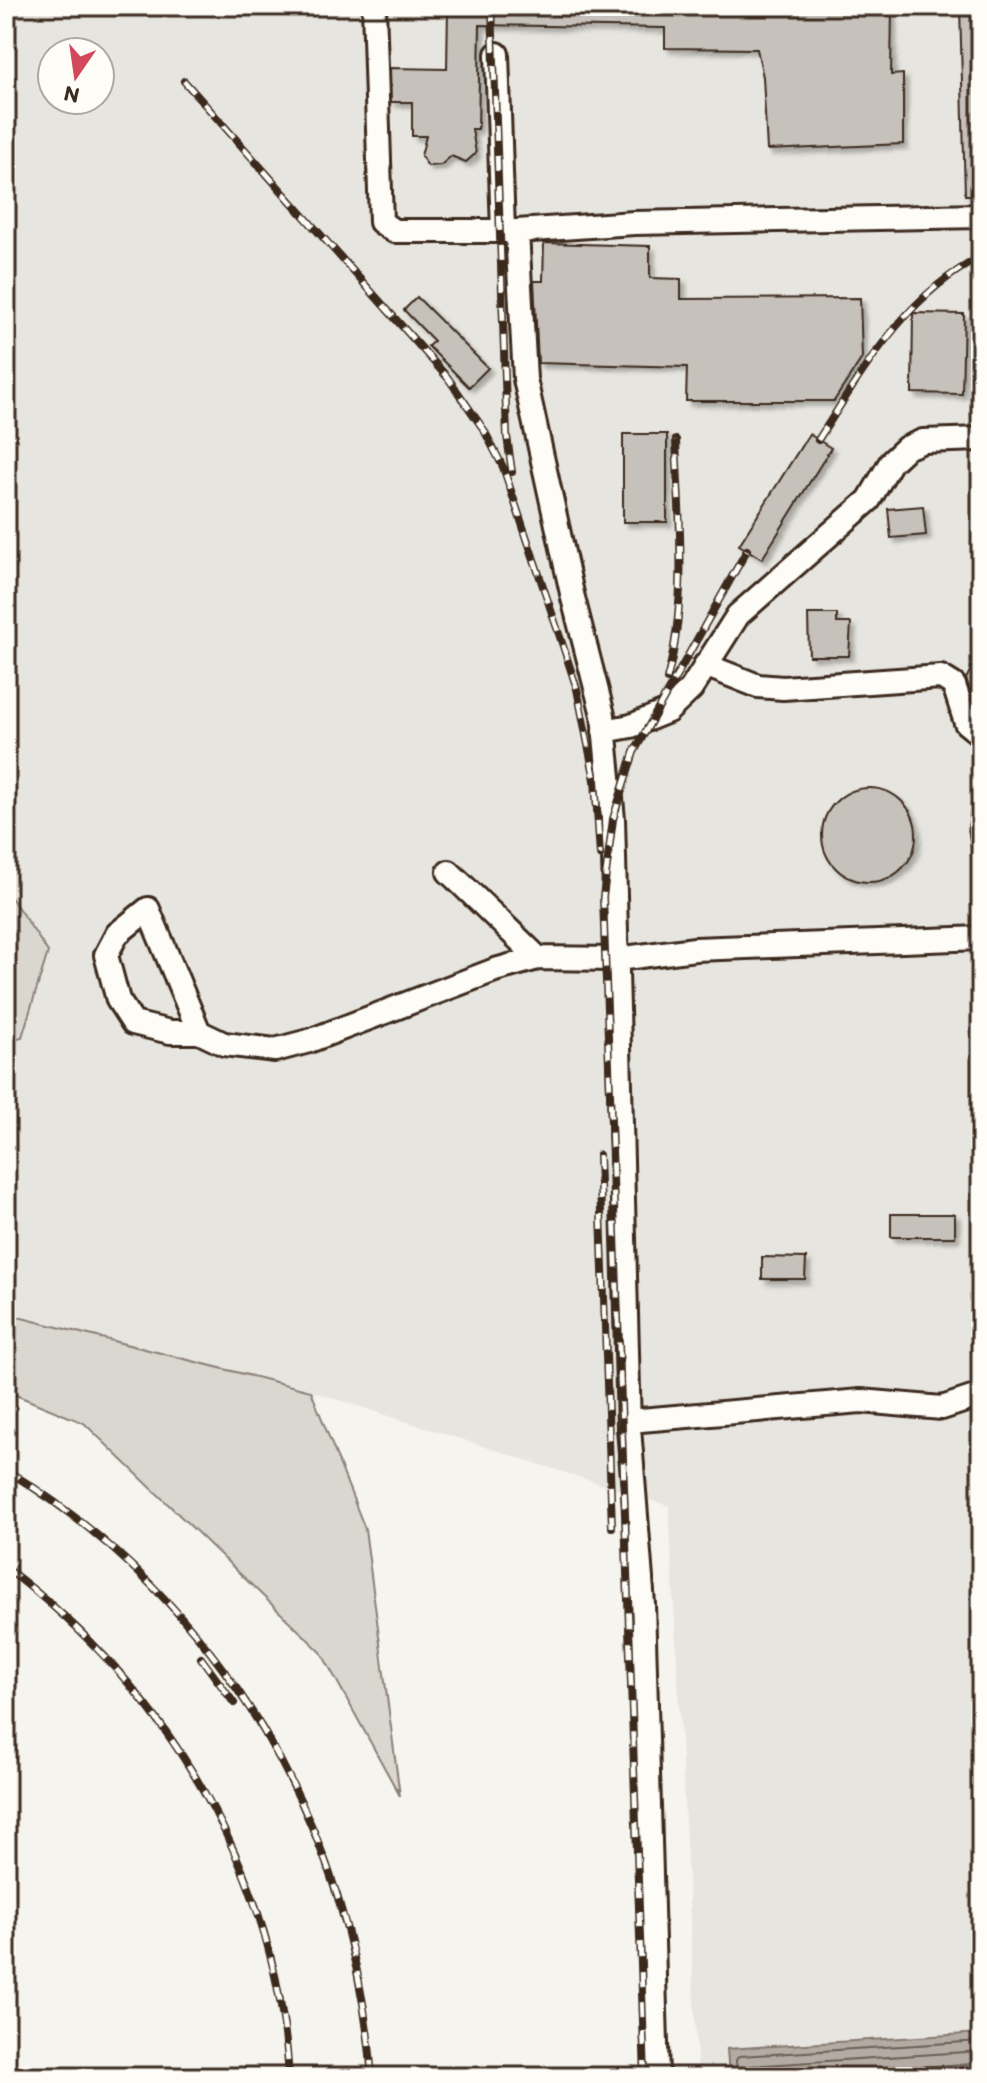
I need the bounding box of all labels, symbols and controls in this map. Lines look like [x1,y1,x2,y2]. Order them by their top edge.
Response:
north arrow [36,36,116,116]
text: N [61,80,82,110]

